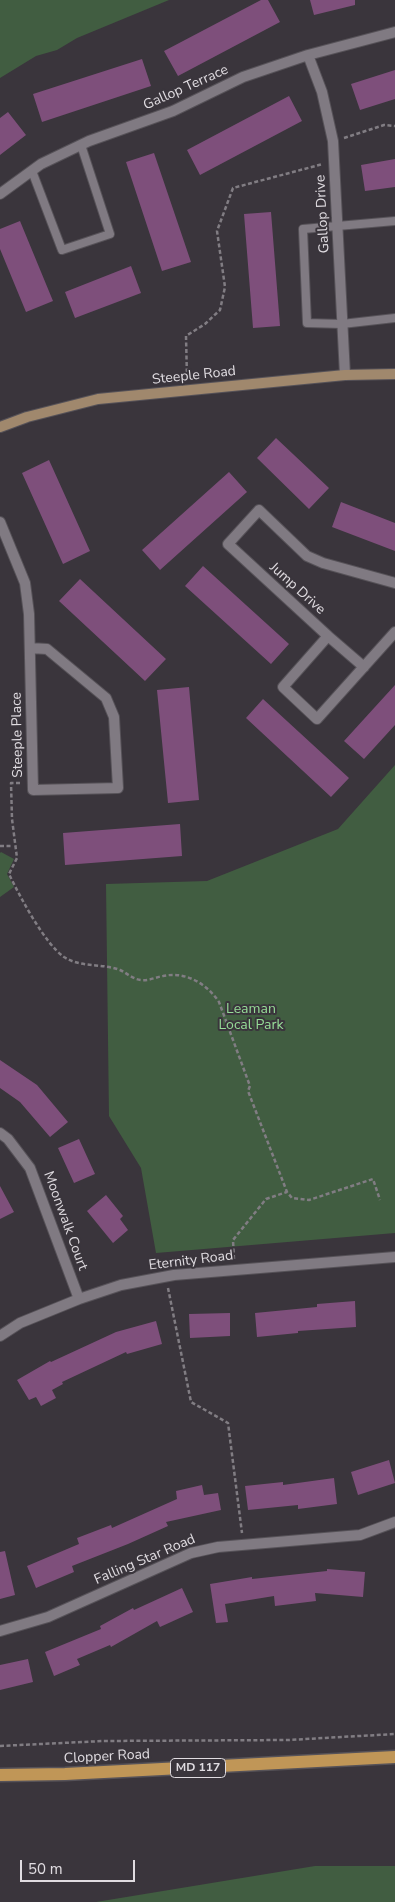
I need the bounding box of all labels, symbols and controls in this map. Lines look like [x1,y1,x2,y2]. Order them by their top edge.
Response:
street label: Gallop Terrace [141,62,231,114]
street label: Gallop Drive [313,174,333,254]
street label: Steeple Road [151,363,237,389]
street label: Jump Drive [266,560,328,618]
street label: Steeple Place [9,692,27,778]
park label: Leaman Local Park [219,1002,283,1034]
street label: Moonwalk Court [39,1169,91,1273]
street label: Eternity Road [148,1247,234,1275]
street label: Falling Star Road [92,1531,198,1589]
street label: Clopper Road [64,1746,150,1768]
road number: MD 117 [170,1759,226,1778]
scale bar [22,1850,138,1882]
text: 50 m [28,1859,63,1879]

